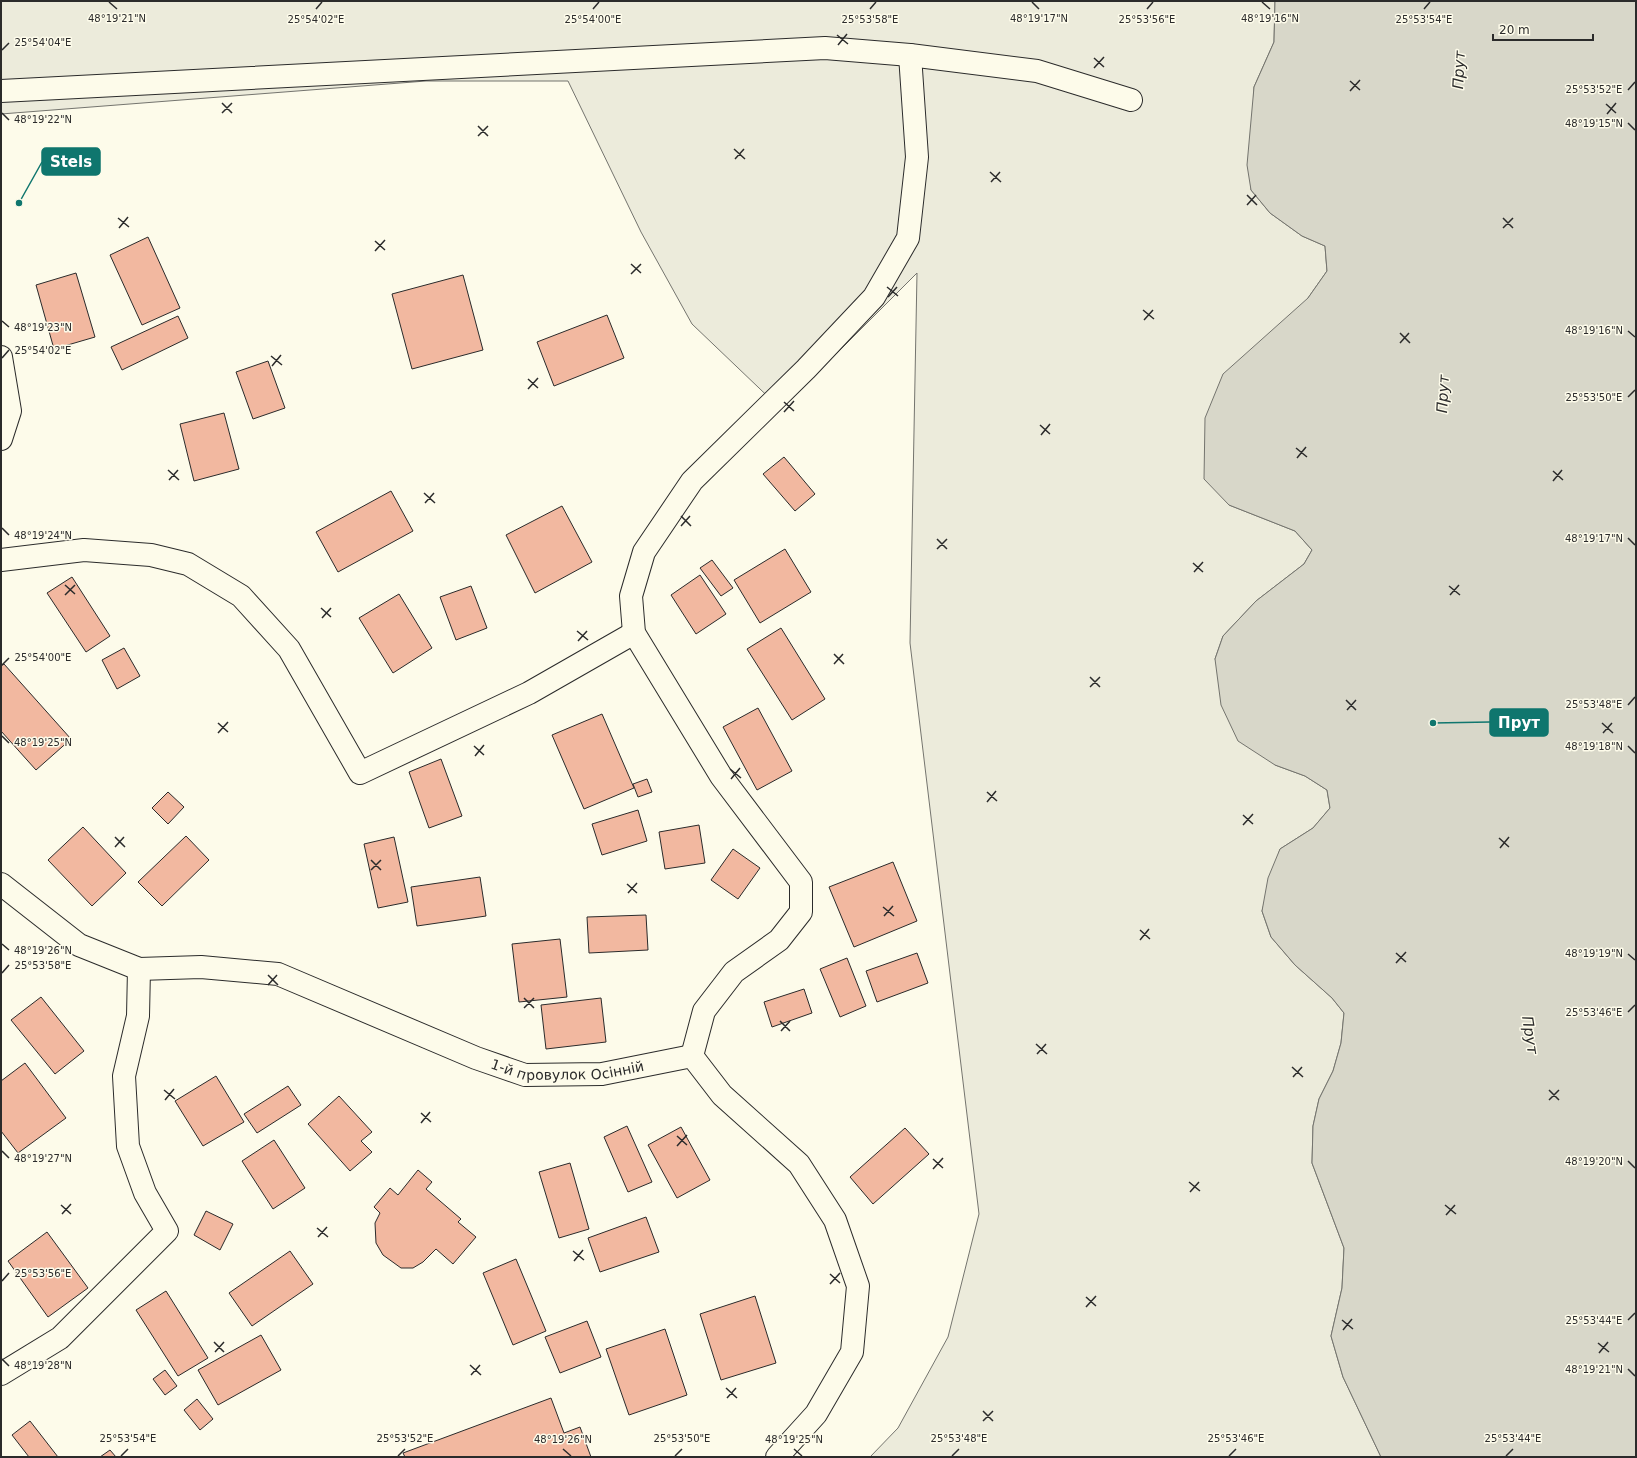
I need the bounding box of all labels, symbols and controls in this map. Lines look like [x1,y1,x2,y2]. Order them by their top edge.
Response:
text: 48°19'21"N [88,13,146,24]
text: 48°19'17"N [1010,13,1068,24]
text: 48°19'16"N [1241,13,1299,24]
text: 25°54'02"E [288,14,344,25]
text: 25°54'00"E [565,14,621,25]
text: 25°53'58"E [842,14,898,25]
text: 25°53'56"E [1119,14,1175,25]
text: 25°53'54"E [1396,14,1452,25]
scale bar [1493,16,1593,42]
text: 20 m [1499,23,1530,37]
text: 25°54'04"E [15,37,71,48]
water label: Прут [1449,49,1469,90]
text: 25°53'52"E [1566,84,1622,95]
text: 48°19'22"N [14,114,72,125]
text: 48°19'15"N [1565,118,1623,129]
callout: Stels [42,148,100,175]
text: Stels [50,153,92,171]
text: 48°19'23"N [14,322,72,333]
text: 48°19'16"N [1565,325,1623,336]
text: 25°54'02"E [15,345,71,356]
water label: Прут [1433,373,1453,414]
text: 25°53'50"E [1566,392,1622,403]
text: 48°19'24"N [14,530,72,541]
text: 48°19'17"N [1565,533,1623,544]
text: 25°54'00"E [15,652,71,663]
text: 25°53'48"E [1566,699,1622,710]
callout: Прут [1490,709,1548,736]
text: Прут [1498,714,1540,732]
text: 48°19'25"N [14,737,72,748]
text: 48°19'18"N [1565,741,1623,752]
text: 48°19'26"N [14,945,72,956]
text: 48°19'19"N [1565,948,1623,959]
text: 25°53'58"E [15,960,71,971]
text: 25°53'46"E [1566,1007,1622,1018]
water label: Прут [1518,1015,1542,1057]
street label: 1-й провулок Осінній [489,1056,645,1083]
text: 48°19'27"N [14,1153,72,1164]
text: 48°19'20"N [1565,1156,1623,1167]
text: 25°53'56"E [15,1268,71,1279]
text: 25°53'44"E [1566,1315,1622,1326]
text: 48°19'28"N [14,1360,72,1371]
text: 48°19'21"N [1565,1364,1623,1375]
text: 25°53'54"E [100,1433,156,1444]
text: 25°53'52"E [377,1433,433,1444]
text: 25°53'50"E [654,1433,710,1444]
text: 25°53'48"E [931,1433,987,1444]
text: 25°53'46"E [1208,1433,1264,1444]
text: 25°53'44"E [1485,1433,1541,1444]
text: 48°19'26"N [534,1434,592,1445]
text: 48°19'25"N [765,1434,823,1445]

